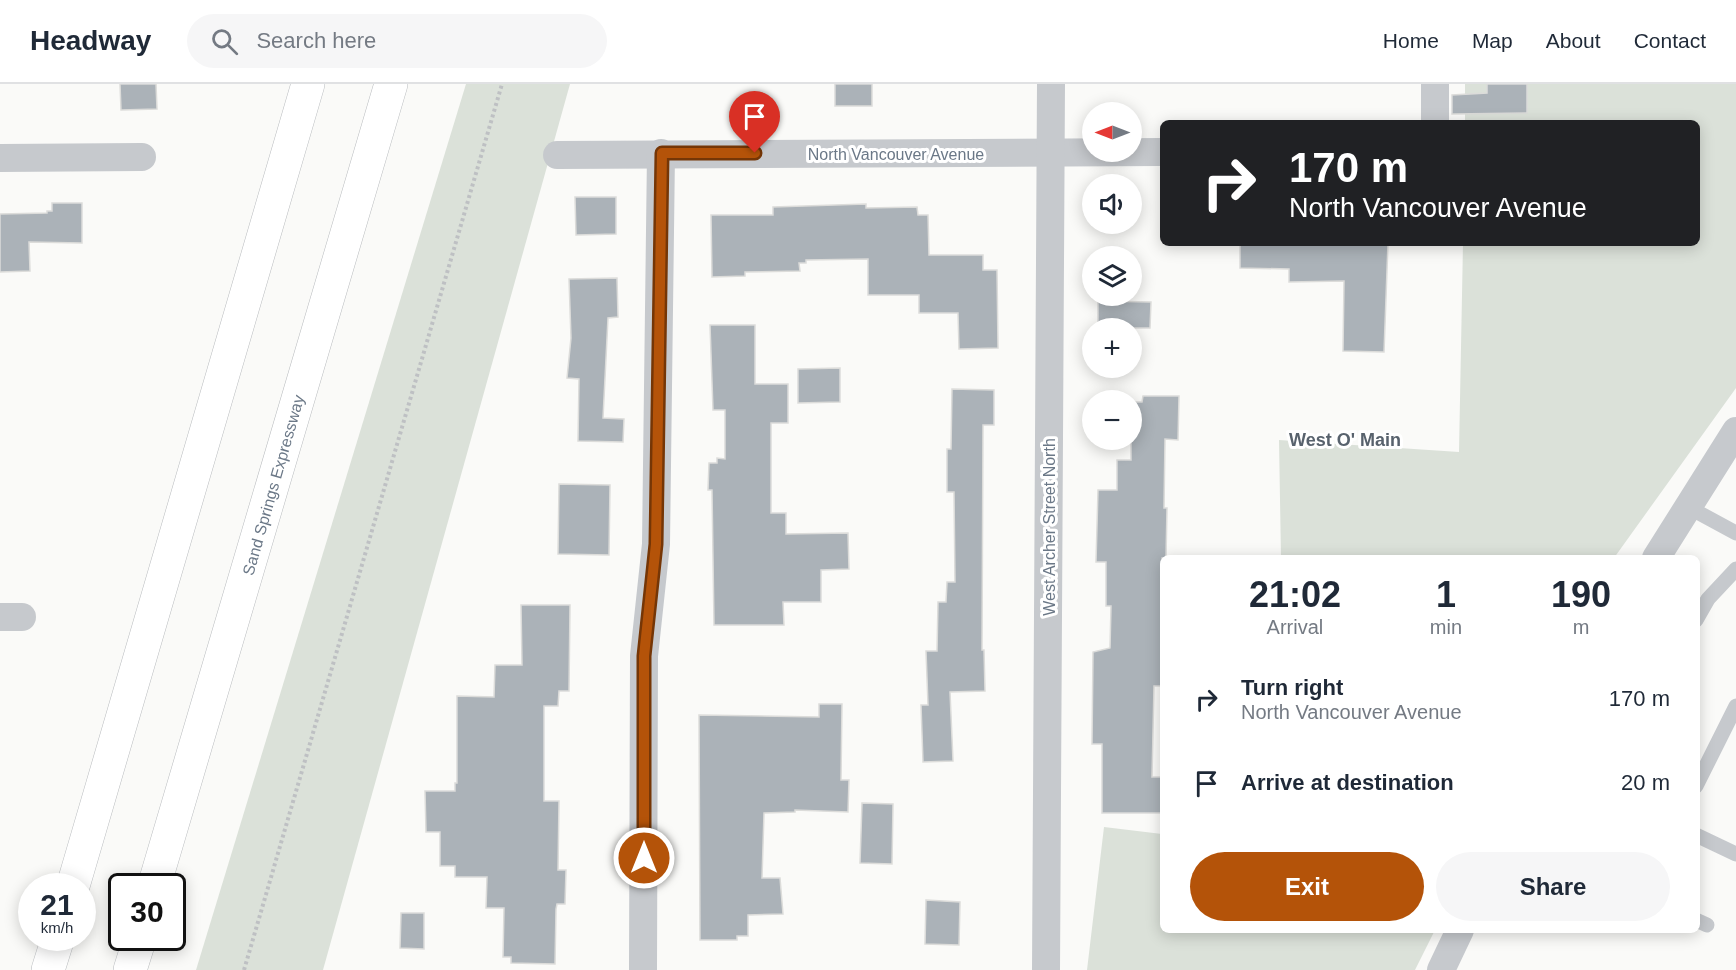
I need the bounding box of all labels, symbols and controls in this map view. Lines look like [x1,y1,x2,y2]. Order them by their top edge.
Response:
search box [187,14,607,68]
text: Headway [30,25,151,56]
icon: search [208,25,241,58]
text: Search here [256,28,376,53]
text: Home [1383,29,1439,52]
text: Map [1472,29,1513,52]
text: About [1546,29,1601,52]
text: Contact [1634,29,1706,52]
pin [729,91,780,153]
icon: arrive [738,100,771,133]
north arrow [1082,102,1142,162]
map controls [1082,102,1142,450]
icon: right [1190,144,1268,222]
text: 170 m [1289,144,1408,191]
street label: North Vancouver Avenue [808,146,984,163]
button: sound [1082,174,1142,234]
text: North Vancouver Avenue [1289,193,1587,223]
button: layers [1082,246,1142,306]
button: + [1082,318,1142,378]
button: − [1082,390,1142,450]
street label: Sand Springs Expressway [240,393,307,577]
district label: West O' Main [1289,430,1401,450]
street label: West Archer Street North [1041,438,1058,616]
text: 21:02 [1249,574,1341,615]
text: 1 [1436,574,1456,615]
text: 190 [1551,574,1611,615]
text: Arrival [1267,616,1323,638]
text: min [1430,616,1462,638]
text: m [1573,616,1589,638]
text: Turn right [1241,675,1343,700]
icon: right [1190,683,1223,716]
text: 170 m [1609,686,1670,711]
text: North Vancouver Avenue [1241,701,1462,723]
icon: arrive [1190,767,1223,800]
text: Arrive at destination [1241,770,1454,795]
text: 20 m [1621,770,1670,795]
position arrow [612,826,676,890]
button: Exit [1190,852,1424,921]
button: Share [1436,852,1670,921]
speed limit sign: 30 [108,873,186,951]
text: 21 [40,888,74,921]
text: km/h [41,919,73,936]

